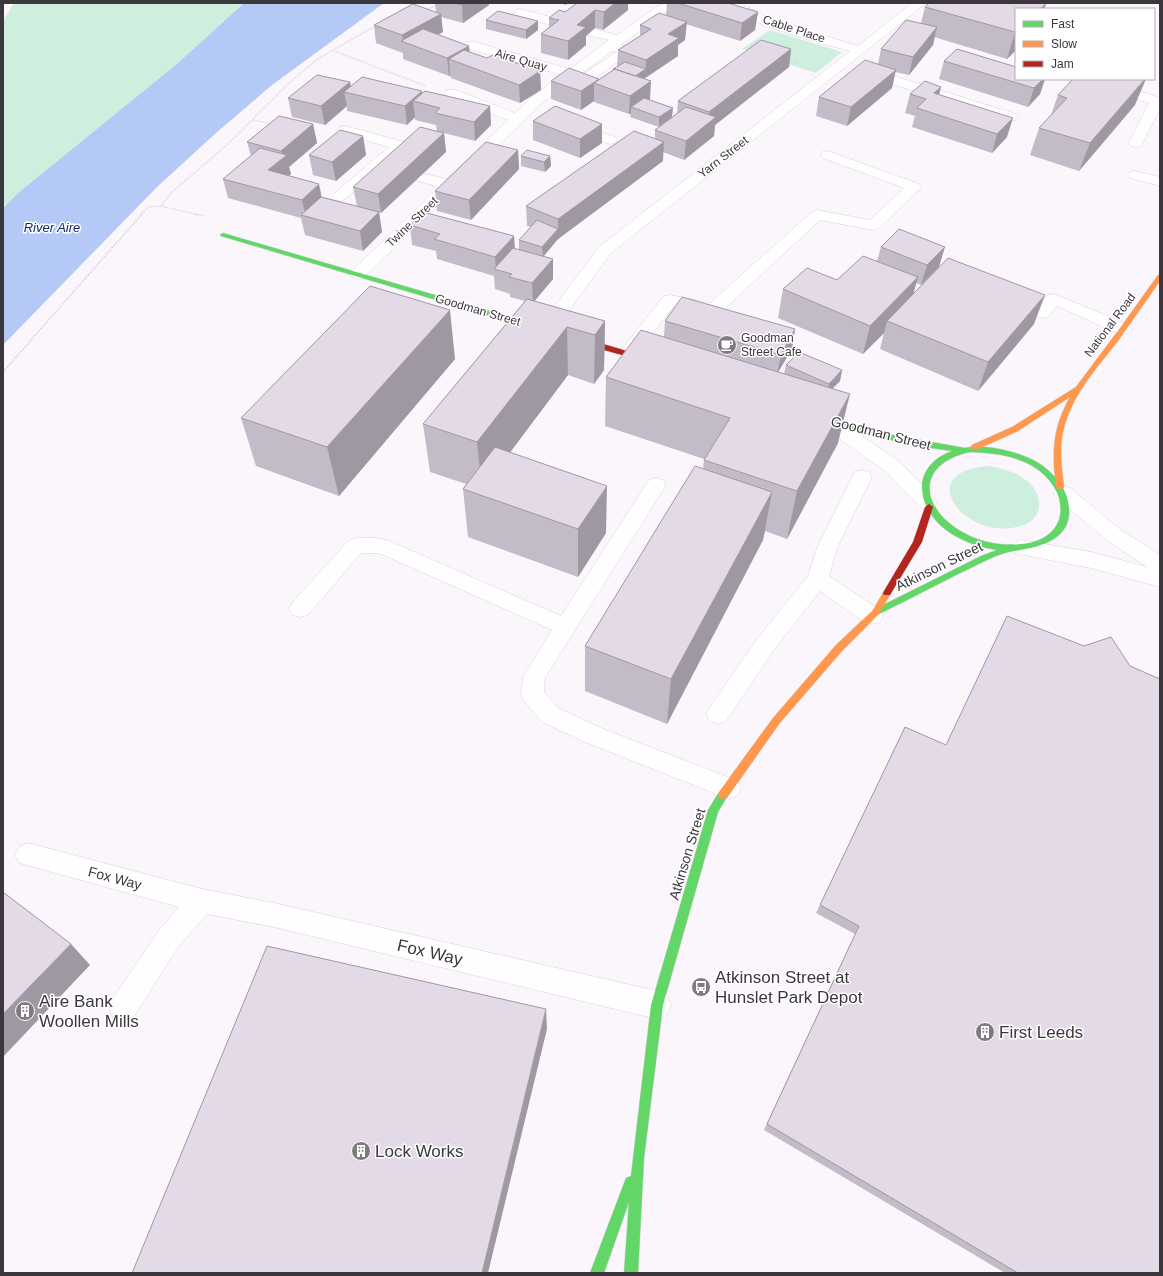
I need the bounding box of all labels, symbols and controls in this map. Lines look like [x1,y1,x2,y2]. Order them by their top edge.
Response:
legend [1015,8,1155,80]
street label: Cable Place [761,12,827,46]
text: Fast [1051,17,1075,31]
text: Slow [1051,37,1077,51]
street label: Aire Quay [493,46,549,74]
text: Jam [1051,57,1074,71]
street label: Yarn Street [695,133,751,181]
street label: Twine Street [383,193,441,250]
water label: River Aire [24,220,80,235]
street label: National Road [1082,290,1138,360]
street label: Goodman Street [434,291,523,329]
place label: Goodman Street Cafe [741,331,802,359]
cafe icon: Goodman Street Cafe [716,334,738,356]
street label: Goodman Street [829,413,933,453]
street label: Atkinson Street [893,538,985,594]
street label: Atkinson Street [665,806,709,902]
street label: Fox Way [87,863,143,893]
street label: Fox Way [395,936,465,969]
place label: Atkinson Street at Hunslet Park Depot [715,968,863,1007]
bus stop icon: Atkinson Street at Hunslet Park Depot [690,976,712,998]
place label: Aire Bank Woollen Mills [39,992,139,1031]
building icon: Aire Bank Woollen Mills [14,1000,36,1022]
building icon: First Leeds [974,1021,996,1043]
place label: First Leeds [999,1023,1083,1042]
building icon: Lock Works [350,1140,372,1162]
place label: Lock Works [375,1142,464,1161]

